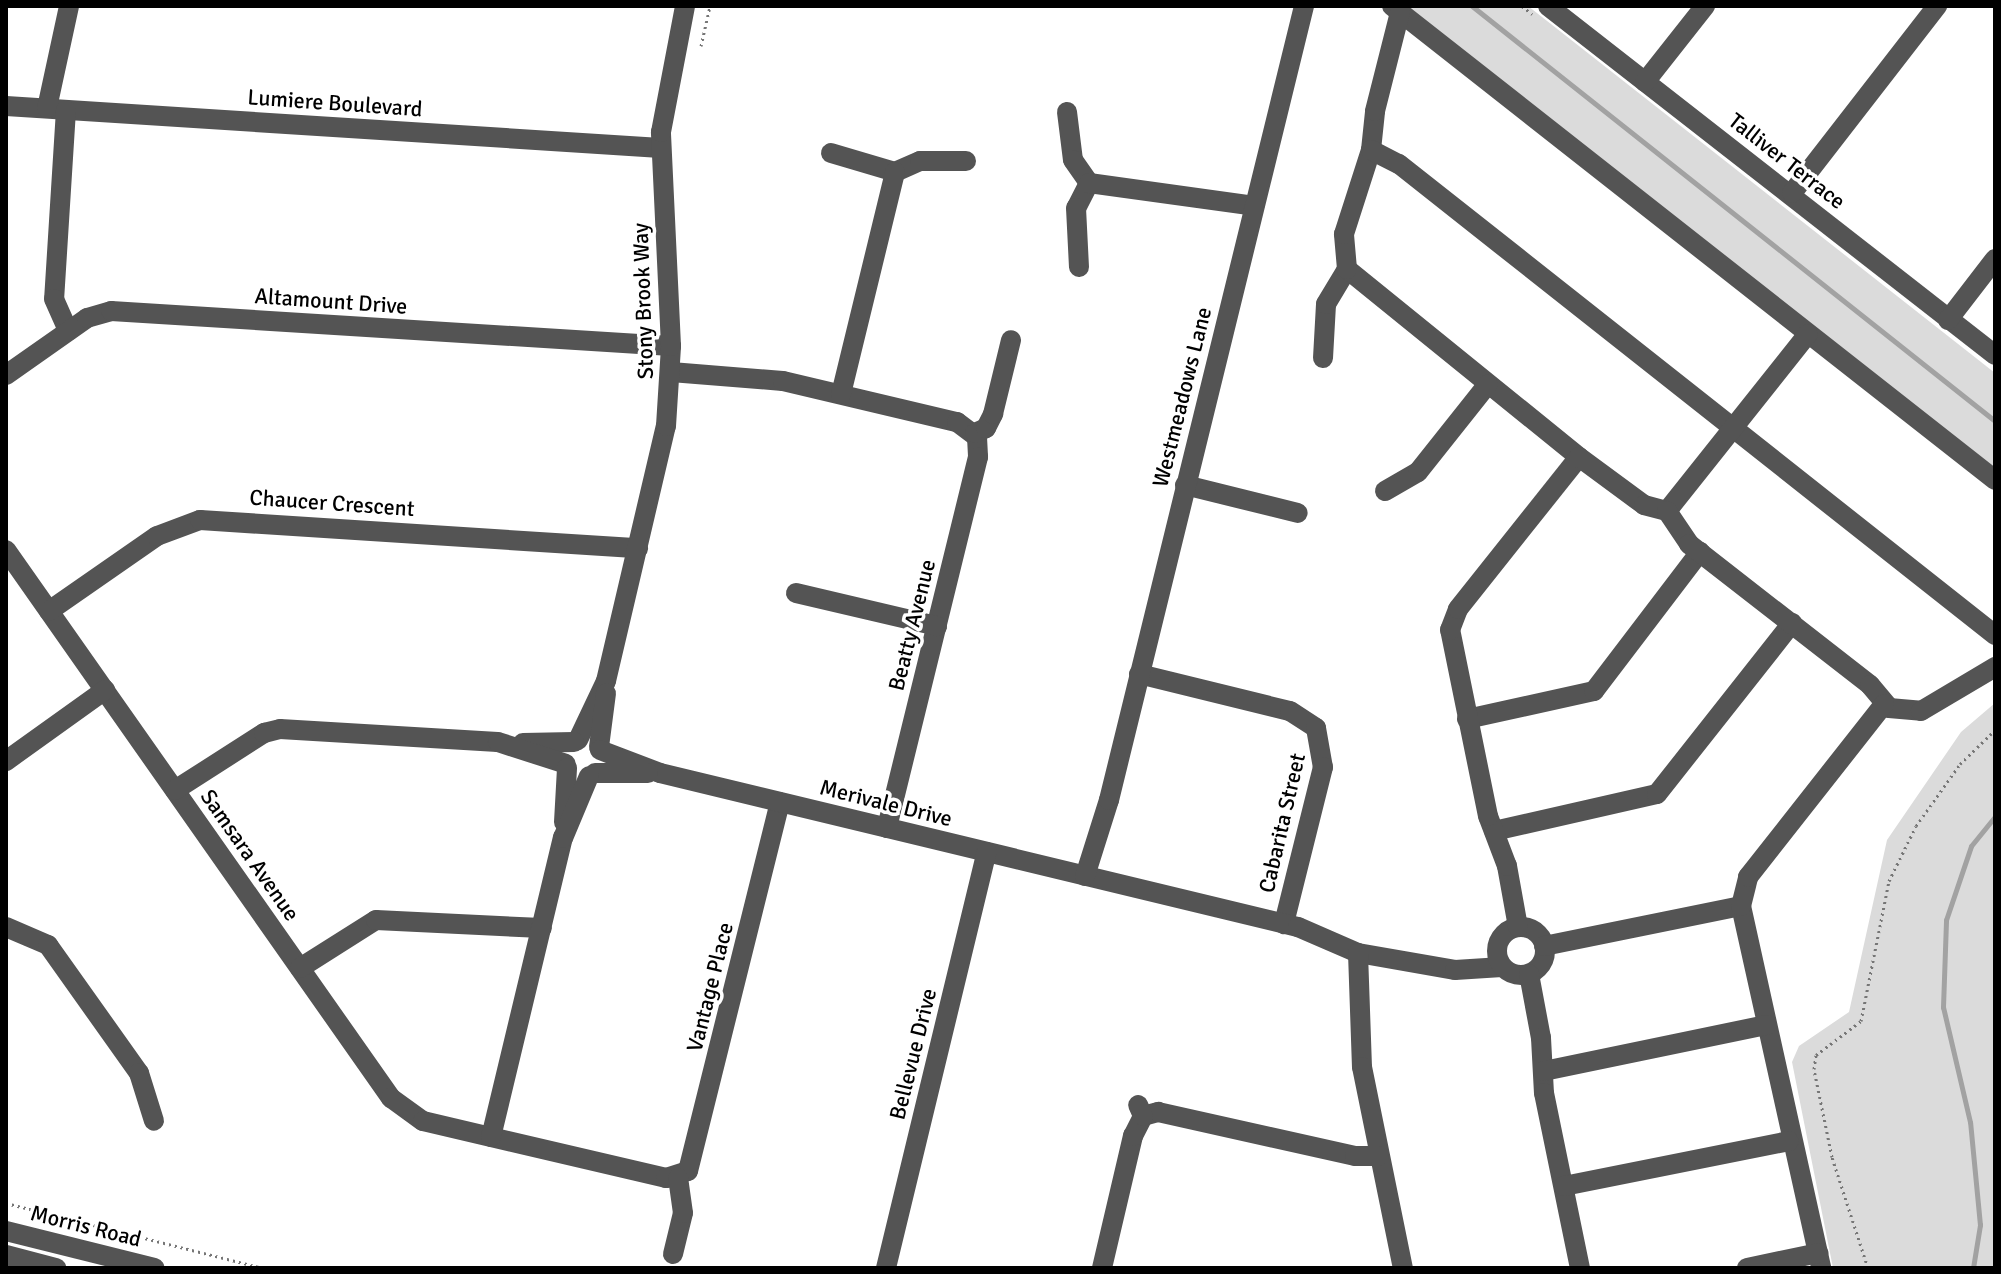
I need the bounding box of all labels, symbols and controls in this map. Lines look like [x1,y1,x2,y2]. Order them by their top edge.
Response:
street label: Lumiere Boulevard [247,84,423,122]
street label: Talliver Terrace [1723,107,1851,215]
street label: Stony Brook Way [627,222,659,380]
street label: Altamount Drive [254,282,408,320]
street label: Westmeadows Lane [1147,304,1217,490]
street label: Chaucer Crescent [249,484,415,522]
street label: Beatty Avenue [883,556,941,694]
street label: Cabarita Street [1253,751,1311,895]
street label: Merivale Drive [817,774,955,832]
street label: Samsara Avenue [195,784,305,926]
street label: Vantage Place [681,920,739,1054]
street label: Bellevue Drive [884,986,942,1122]
street label: Morris Road [28,1199,144,1253]

